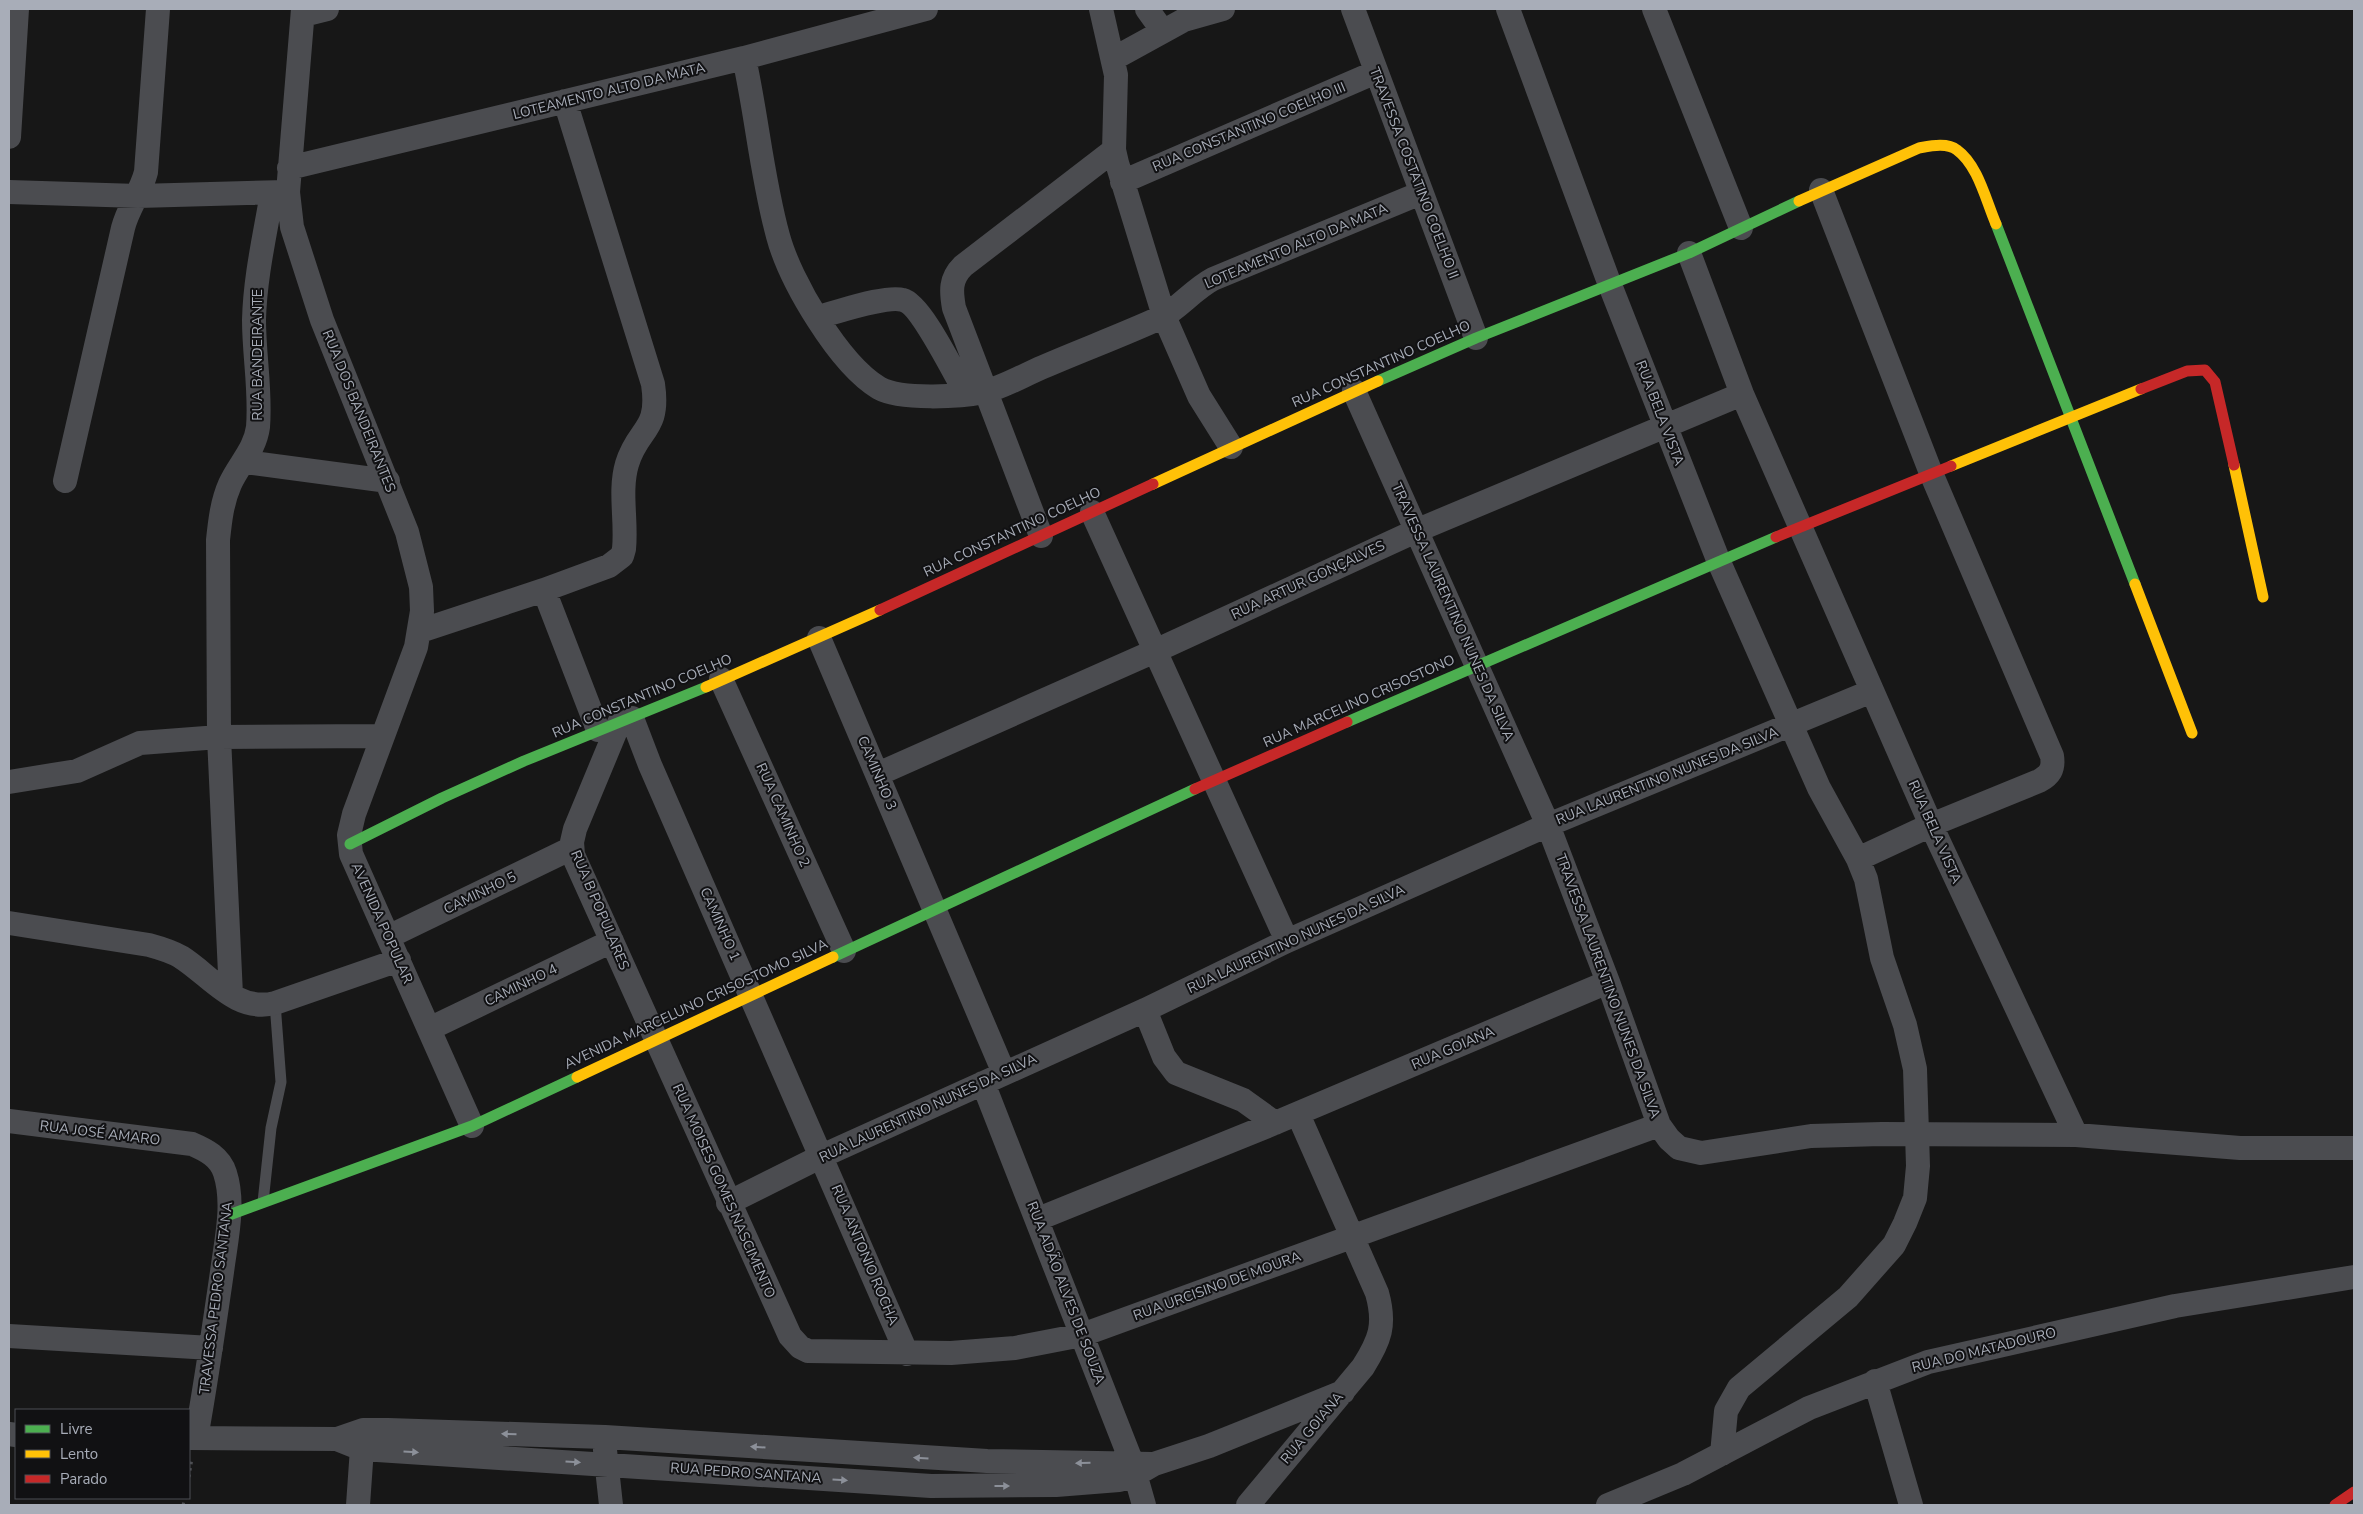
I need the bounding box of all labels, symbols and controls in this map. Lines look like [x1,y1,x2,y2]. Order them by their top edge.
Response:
street label: LOTEAMENTO ALTO DA MATA [511,58,707,124]
street label: TRAVESSA COSTATINO COELHO II [1365,65,1463,281]
street label: RUA CONSTANTINO COELHO III [1150,78,1348,176]
street label: LOTEAMENTO ALTO DA MATA [1201,199,1391,293]
street label: RUA BANDEIRANTE [248,289,267,421]
street label: RUA CONSTANTINO COELHO [1289,316,1473,412]
street label: RUA DOS BANDEIRANTES [318,327,400,495]
street label: RUA BELA VISTA [1631,358,1689,468]
street label: TRAVESSA LAURENTINO NUNES DA SILVA [1387,480,1519,744]
street label: RUA CONSTANTINO COELHO [920,482,1104,582]
street label: RUA ARTUR GONÇALVES [1228,536,1388,624]
street label: RUA CONSTANTINO COELHO [549,649,735,743]
street label: RUA MARCELINO CRISOSTONO [1260,650,1458,752]
street label: RUA LAURENTINO NUNES DA SILVA [1553,723,1781,829]
street label: CAMINHO 3 [853,733,901,813]
street label: RUA CAMINHO 2 [752,760,814,870]
street label: RUA BELA VISTA [1904,777,1966,887]
street label: RUA B POPULARES [566,847,634,973]
street label: TRAVESSA LAURENTINO NUNES DA SILVA [1551,851,1665,1121]
street label: AVENIDA POPULAR [347,859,417,987]
street label: CAMINHO 5 [440,867,520,919]
street label: RUA LAURENTINO NUNES DA SILVA [1184,880,1408,998]
street label: CAMINHO 1 [695,884,745,964]
street label: AVENIDA MARCELUNO CRISOSTOMO SILVA [561,934,831,1074]
street label: CAMINHO 4 [481,959,561,1011]
street label: RUA GOIANA [1409,1022,1497,1074]
street label: RUA LAURENTINO NUNES DA SILVA [816,1049,1040,1167]
street label: RUA MOISES GOMES NASCIMENTO [668,1081,780,1301]
street label: RUA JOSÉ AMARO [39,1116,161,1150]
street label: RUA ANTONIO ROCHA [827,1182,903,1328]
street label: RUA ADÃO ALVES DE SOUZA [1022,1199,1110,1387]
street label: TRAVESSA PEDRO SANTANA [195,1201,237,1395]
street label: RUA URCISINO DE MOURA [1131,1247,1303,1325]
street label: RUA DO MATADOURO [1910,1323,2058,1377]
street label: RUA GOIANA [1276,1388,1348,1468]
legend [15,1409,190,1499]
text: Livre [60,1419,93,1439]
one-way arrow [501,1430,517,1438]
one-way arrow [750,1443,766,1451]
text: Lento [60,1444,98,1464]
one-way arrow [403,1449,419,1457]
one-way arrow [912,1454,928,1462]
street label: RUA PEDRO SANTANA [670,1458,822,1488]
one-way arrow [565,1459,581,1467]
one-way arrow [1075,1459,1091,1467]
text: Parado [60,1469,107,1489]
one-way arrow [832,1476,848,1484]
one-way arrow [994,1482,1010,1490]

